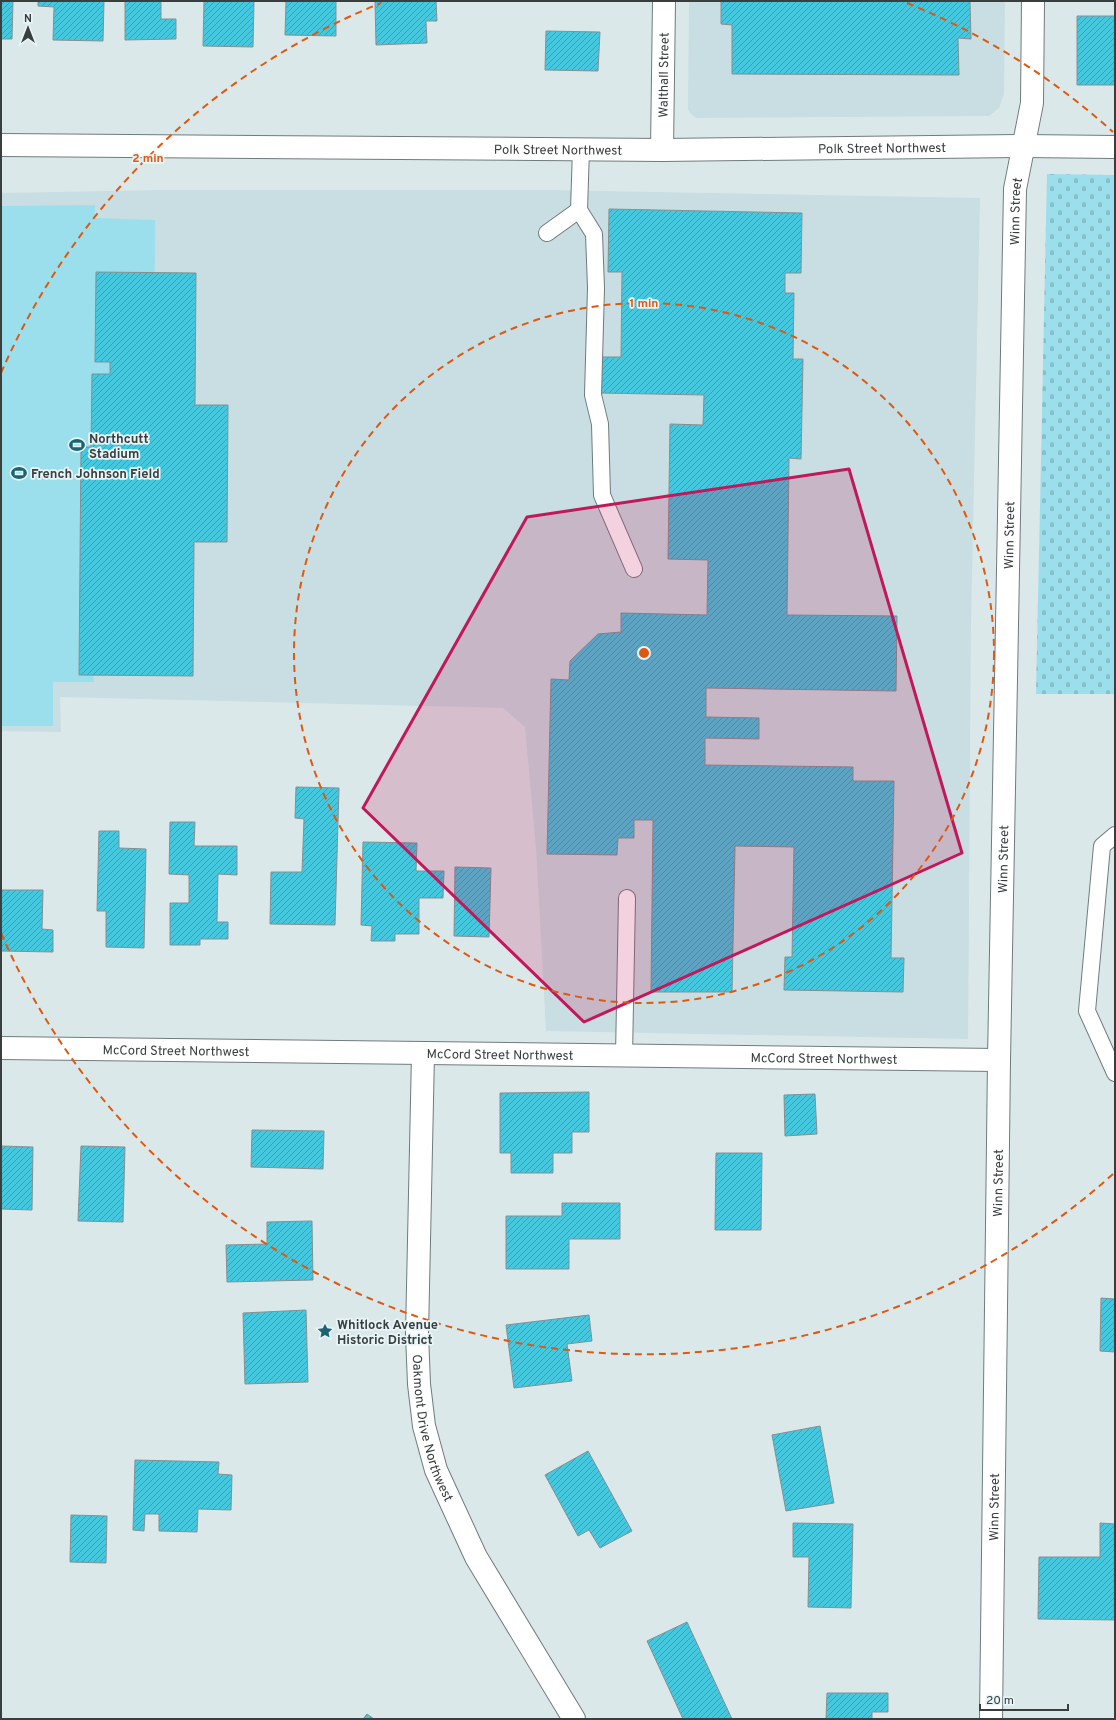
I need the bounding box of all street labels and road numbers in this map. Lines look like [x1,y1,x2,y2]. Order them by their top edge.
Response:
street label: Walthall Street [656,32,674,118]
street label: Polk Street Northwest [818,141,946,158]
street label: Polk Street Northwest [494,143,622,160]
street label: Winn Street [1008,176,1027,245]
street label: Winn Street [1002,501,1019,569]
street label: Winn Street [996,825,1013,893]
street label: McCord Street Northwest [102,1043,250,1061]
street label: McCord Street Northwest [426,1047,574,1065]
street label: McCord Street Northwest [750,1051,898,1069]
street label: Winn Street [991,1149,1008,1217]
street label: Oakmont Drive Northwest [408,1354,455,1505]
street label: Winn Street [987,1473,1004,1541]

